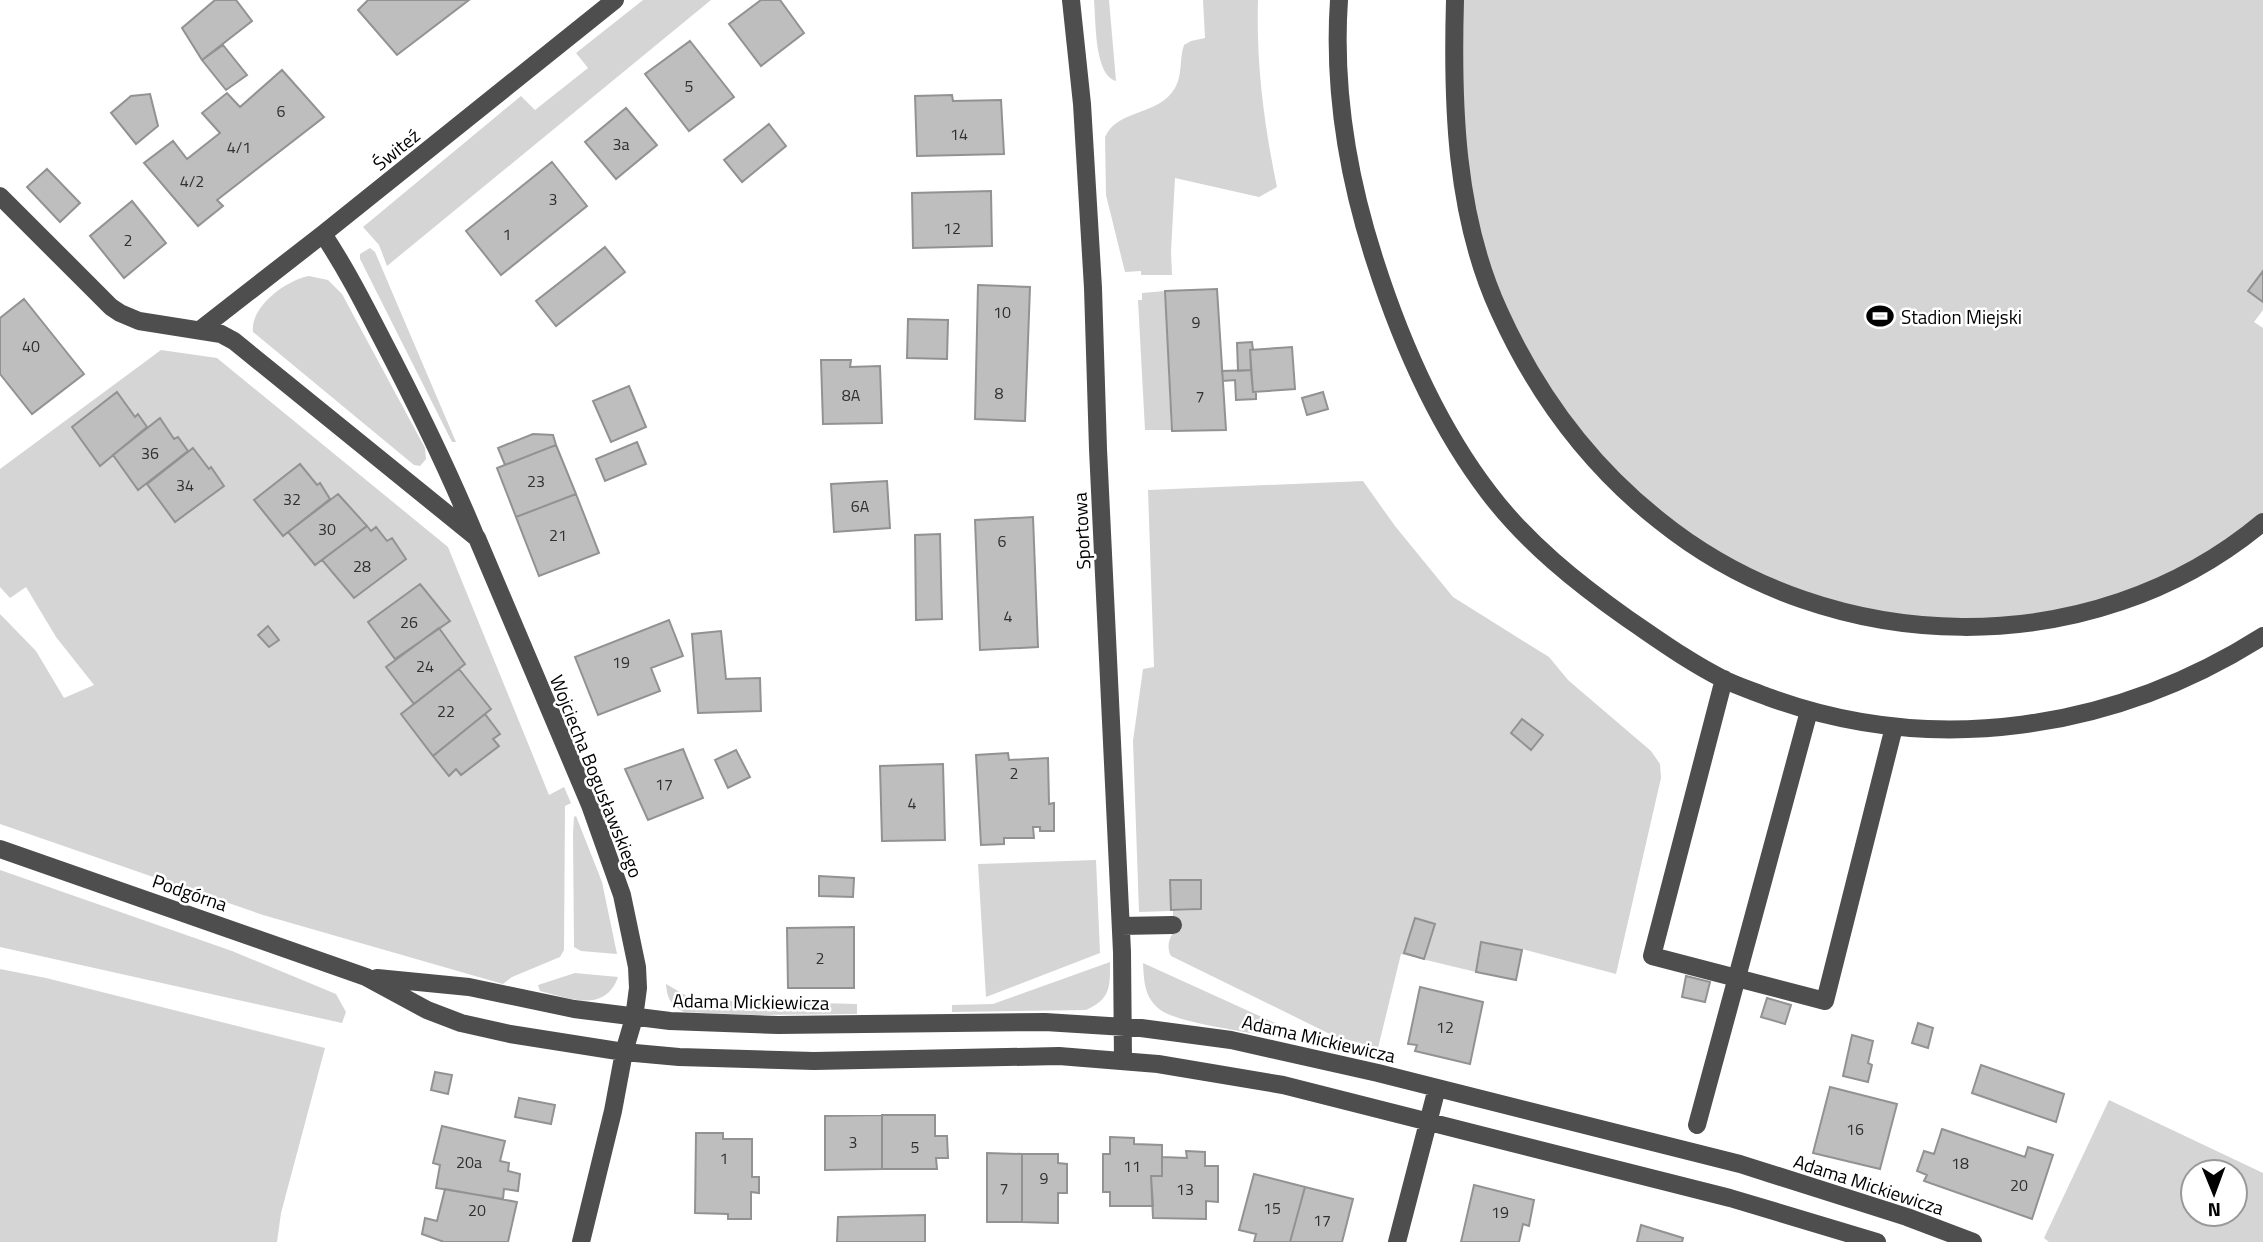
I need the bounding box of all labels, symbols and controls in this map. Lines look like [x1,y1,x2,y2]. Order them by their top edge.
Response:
house number: 5 [685,74,694,98]
house number: 6 [277,99,286,123]
street label: Świteź [366,121,426,177]
house number: 14 [950,122,968,146]
house number: 3a [613,132,629,156]
house number: 4/1 [227,135,251,159]
house number: 4/2 [180,169,204,193]
house number: 3 [549,187,557,211]
house number: 12 [943,216,961,240]
house number: 1 [503,222,511,246]
house number: 2 [124,228,132,252]
house number: 10 [993,300,1011,324]
sports icon: Stadion Miejski [1865,301,1895,331]
place label: Stadion Miejski [1901,302,2022,331]
house number: 9 [1192,310,1201,334]
house number: 40 [22,334,40,358]
house number: 8 [995,381,1004,405]
house number: 8A [842,383,861,407]
house number: 7 [1196,384,1204,408]
house number: 36 [141,441,159,465]
house number: 23 [527,469,545,493]
house number: 34 [176,473,194,497]
house number: 32 [283,487,301,511]
street label: Sportowa [1064,491,1098,570]
house number: 6A [851,494,870,518]
house number: 30 [318,517,336,541]
house number: 21 [549,523,567,547]
house number: 6 [998,529,1007,553]
house number: 28 [353,554,371,578]
house number: 4 [1004,604,1013,628]
house number: 26 [400,610,418,634]
house number: 19 [612,650,630,674]
house number: 24 [416,654,434,678]
street label: Wojciecha Bogusławskiego [543,670,651,882]
house number: 22 [437,699,455,723]
house number: 2 [1010,761,1018,785]
house number: 17 [655,772,673,796]
house number: 4 [908,791,917,815]
street label: Podgórna [149,866,232,918]
house number: 2 [816,946,824,970]
street label: Adama Mickiewicza [672,985,830,1017]
street label: Adama Mickiewicza [1239,1006,1399,1070]
house number: 12 [1436,1015,1454,1039]
house number: 16 [1846,1117,1864,1141]
house number: 3 [849,1130,857,1154]
house number: 5 [911,1135,920,1159]
house number: 1 [720,1146,728,1170]
street label: Adama Mickiewicza [1790,1146,1948,1222]
house number: 20a [456,1150,482,1174]
house number: 18 [1951,1151,1969,1175]
house number: 11 [1123,1154,1141,1178]
north arrow [2179,1158,2249,1228]
house number: 9 [1040,1166,1049,1190]
house number: 20 [2010,1173,2028,1197]
house number: 7 [1000,1176,1008,1200]
house number: 13 [1176,1177,1194,1201]
house number: 15 [1263,1196,1281,1220]
text: N [2207,1196,2221,1225]
house number: 20 [468,1198,486,1222]
house number: 19 [1491,1200,1509,1224]
house number: 17 [1313,1208,1331,1232]

